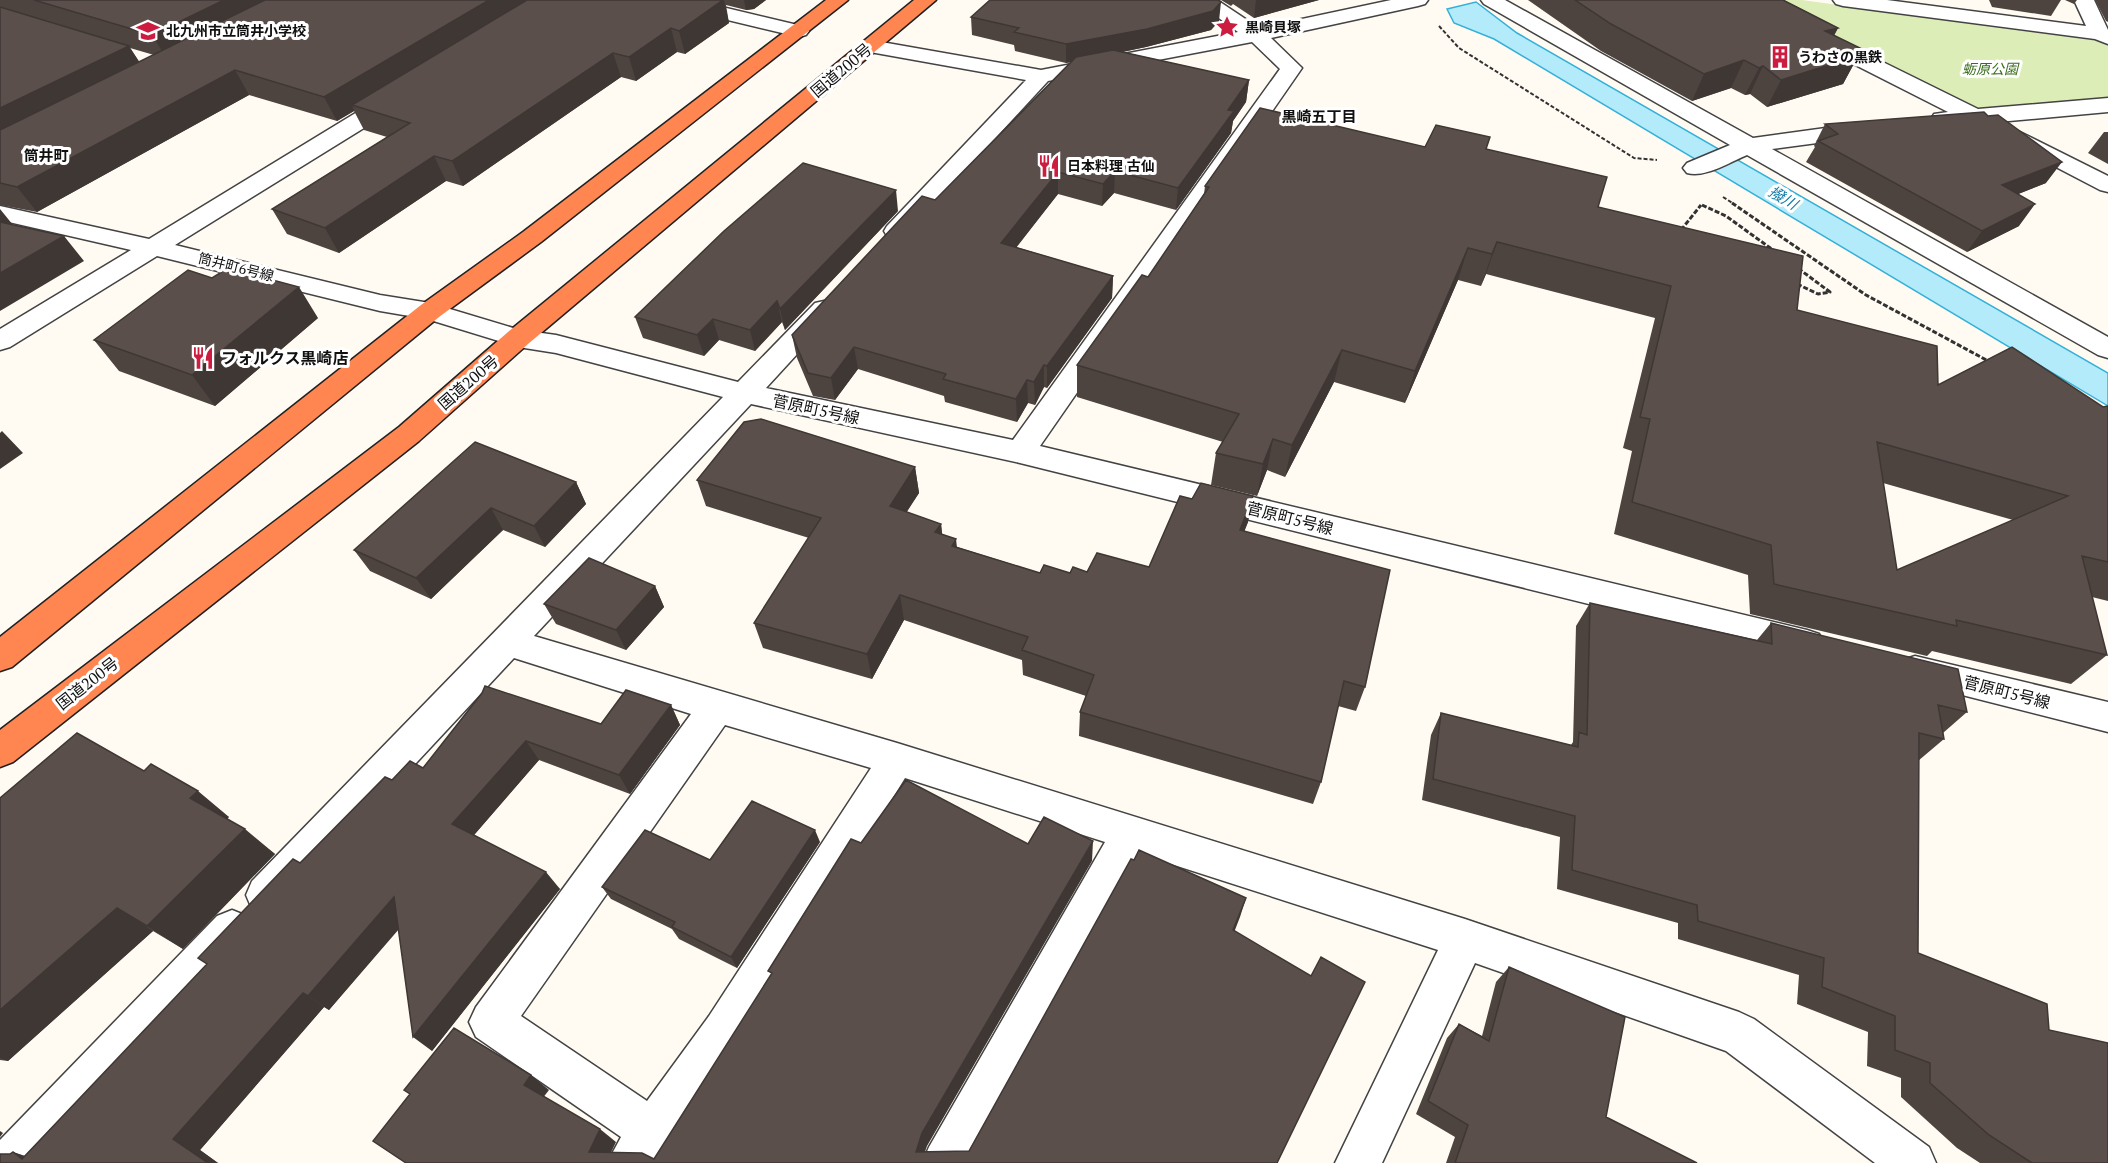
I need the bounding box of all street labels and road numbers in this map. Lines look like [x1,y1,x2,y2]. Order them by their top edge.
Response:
street label: 国道200号 [806,38,876,102]
street label: 筒井町6号線 [196,248,276,285]
street label: 国道200号 [433,350,503,414]
street label: 菅原町5号線 [770,389,862,429]
street label: 菅原町5号線 [1244,497,1336,539]
street label: 国道200号 [51,652,123,714]
street label: 菅原町5号線 [1961,671,2053,713]

